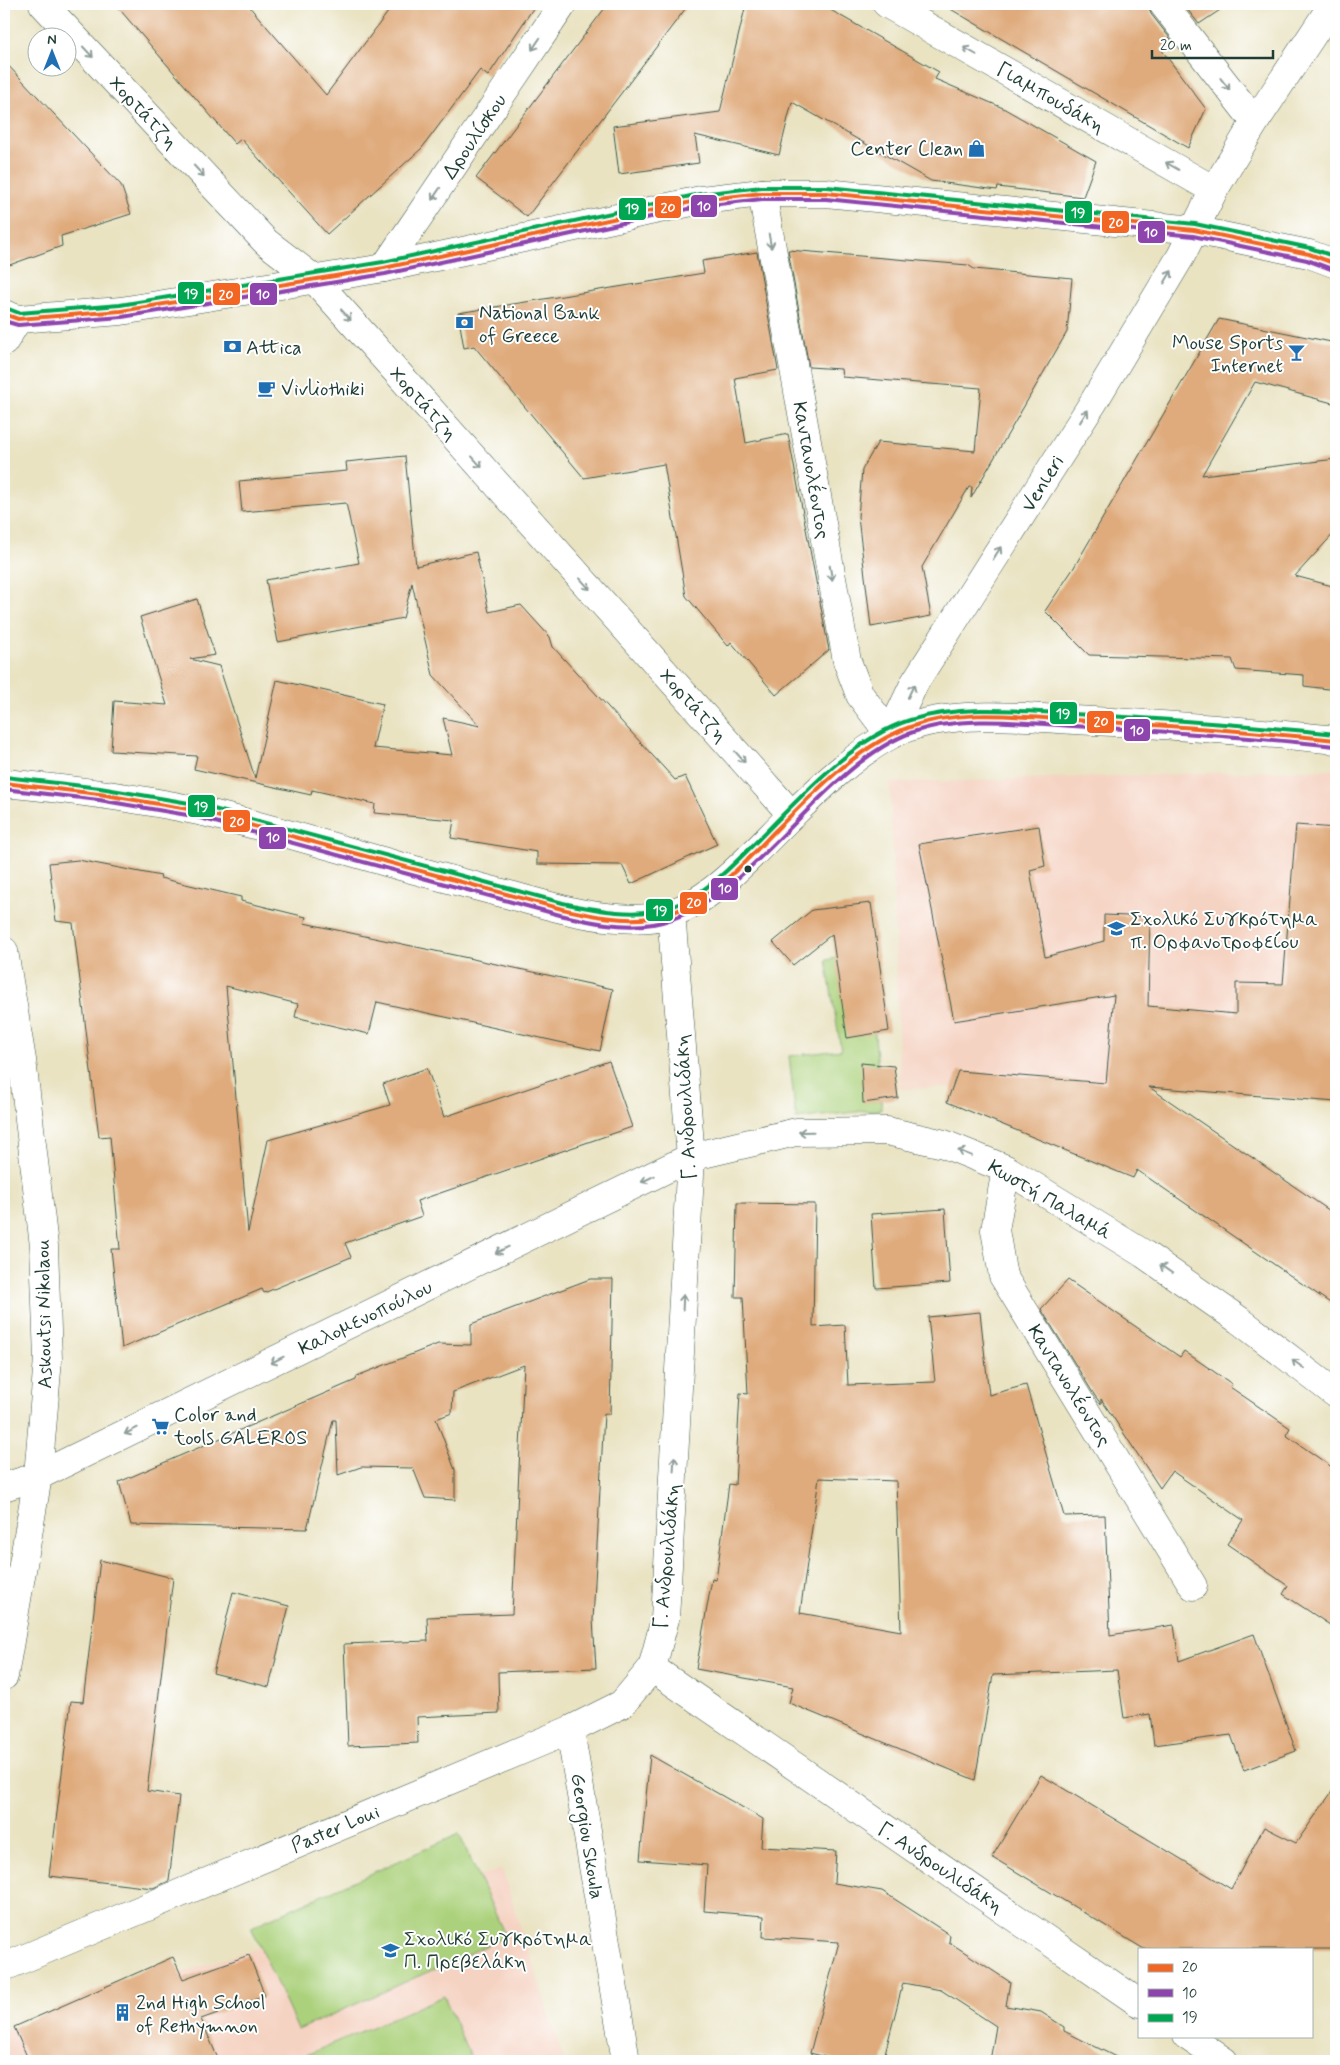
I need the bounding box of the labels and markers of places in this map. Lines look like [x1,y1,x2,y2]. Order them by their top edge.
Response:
place label: Center Clean [850,136,963,163]
shop icon: Center Clean [967,138,987,158]
place label: National Bank of Greece [479,300,600,350]
bank icon: National Bank of Greece [455,313,475,333]
place label: Mouse Sports Internet [1172,330,1283,380]
place label: Attica [246,335,302,362]
bank icon: Attica [222,337,242,357]
bar icon: Mouse Sports Internet [1287,343,1307,363]
place label: Vivliothiki [281,376,365,403]
cafe icon: Vivliothiki [257,378,277,398]
unlabelled marker [743,864,753,874]
place label: Σχολικό Συγκρότημα π. Ορφανοτροφείου [1130,906,1318,956]
school or university icon: Σχολικό Συγκρότημα π. Ορφανοτροφείου [1106,919,1126,939]
place label: Color and tools GALEROS [173,1402,307,1452]
supermarket icon: Color and tools GALEROS [150,1416,170,1436]
place label: Σχολικό Συγκρότημα Π. Πρεβελάκη [404,1926,592,1976]
school or university icon: Σχολικό Συγκρότημα Π. Πρεβελάκη [380,1940,400,1960]
place label: 2nd High School of Rethymnon [136,1990,265,2040]
building icon: 2nd High School of Rethymnon [112,2003,132,2023]

